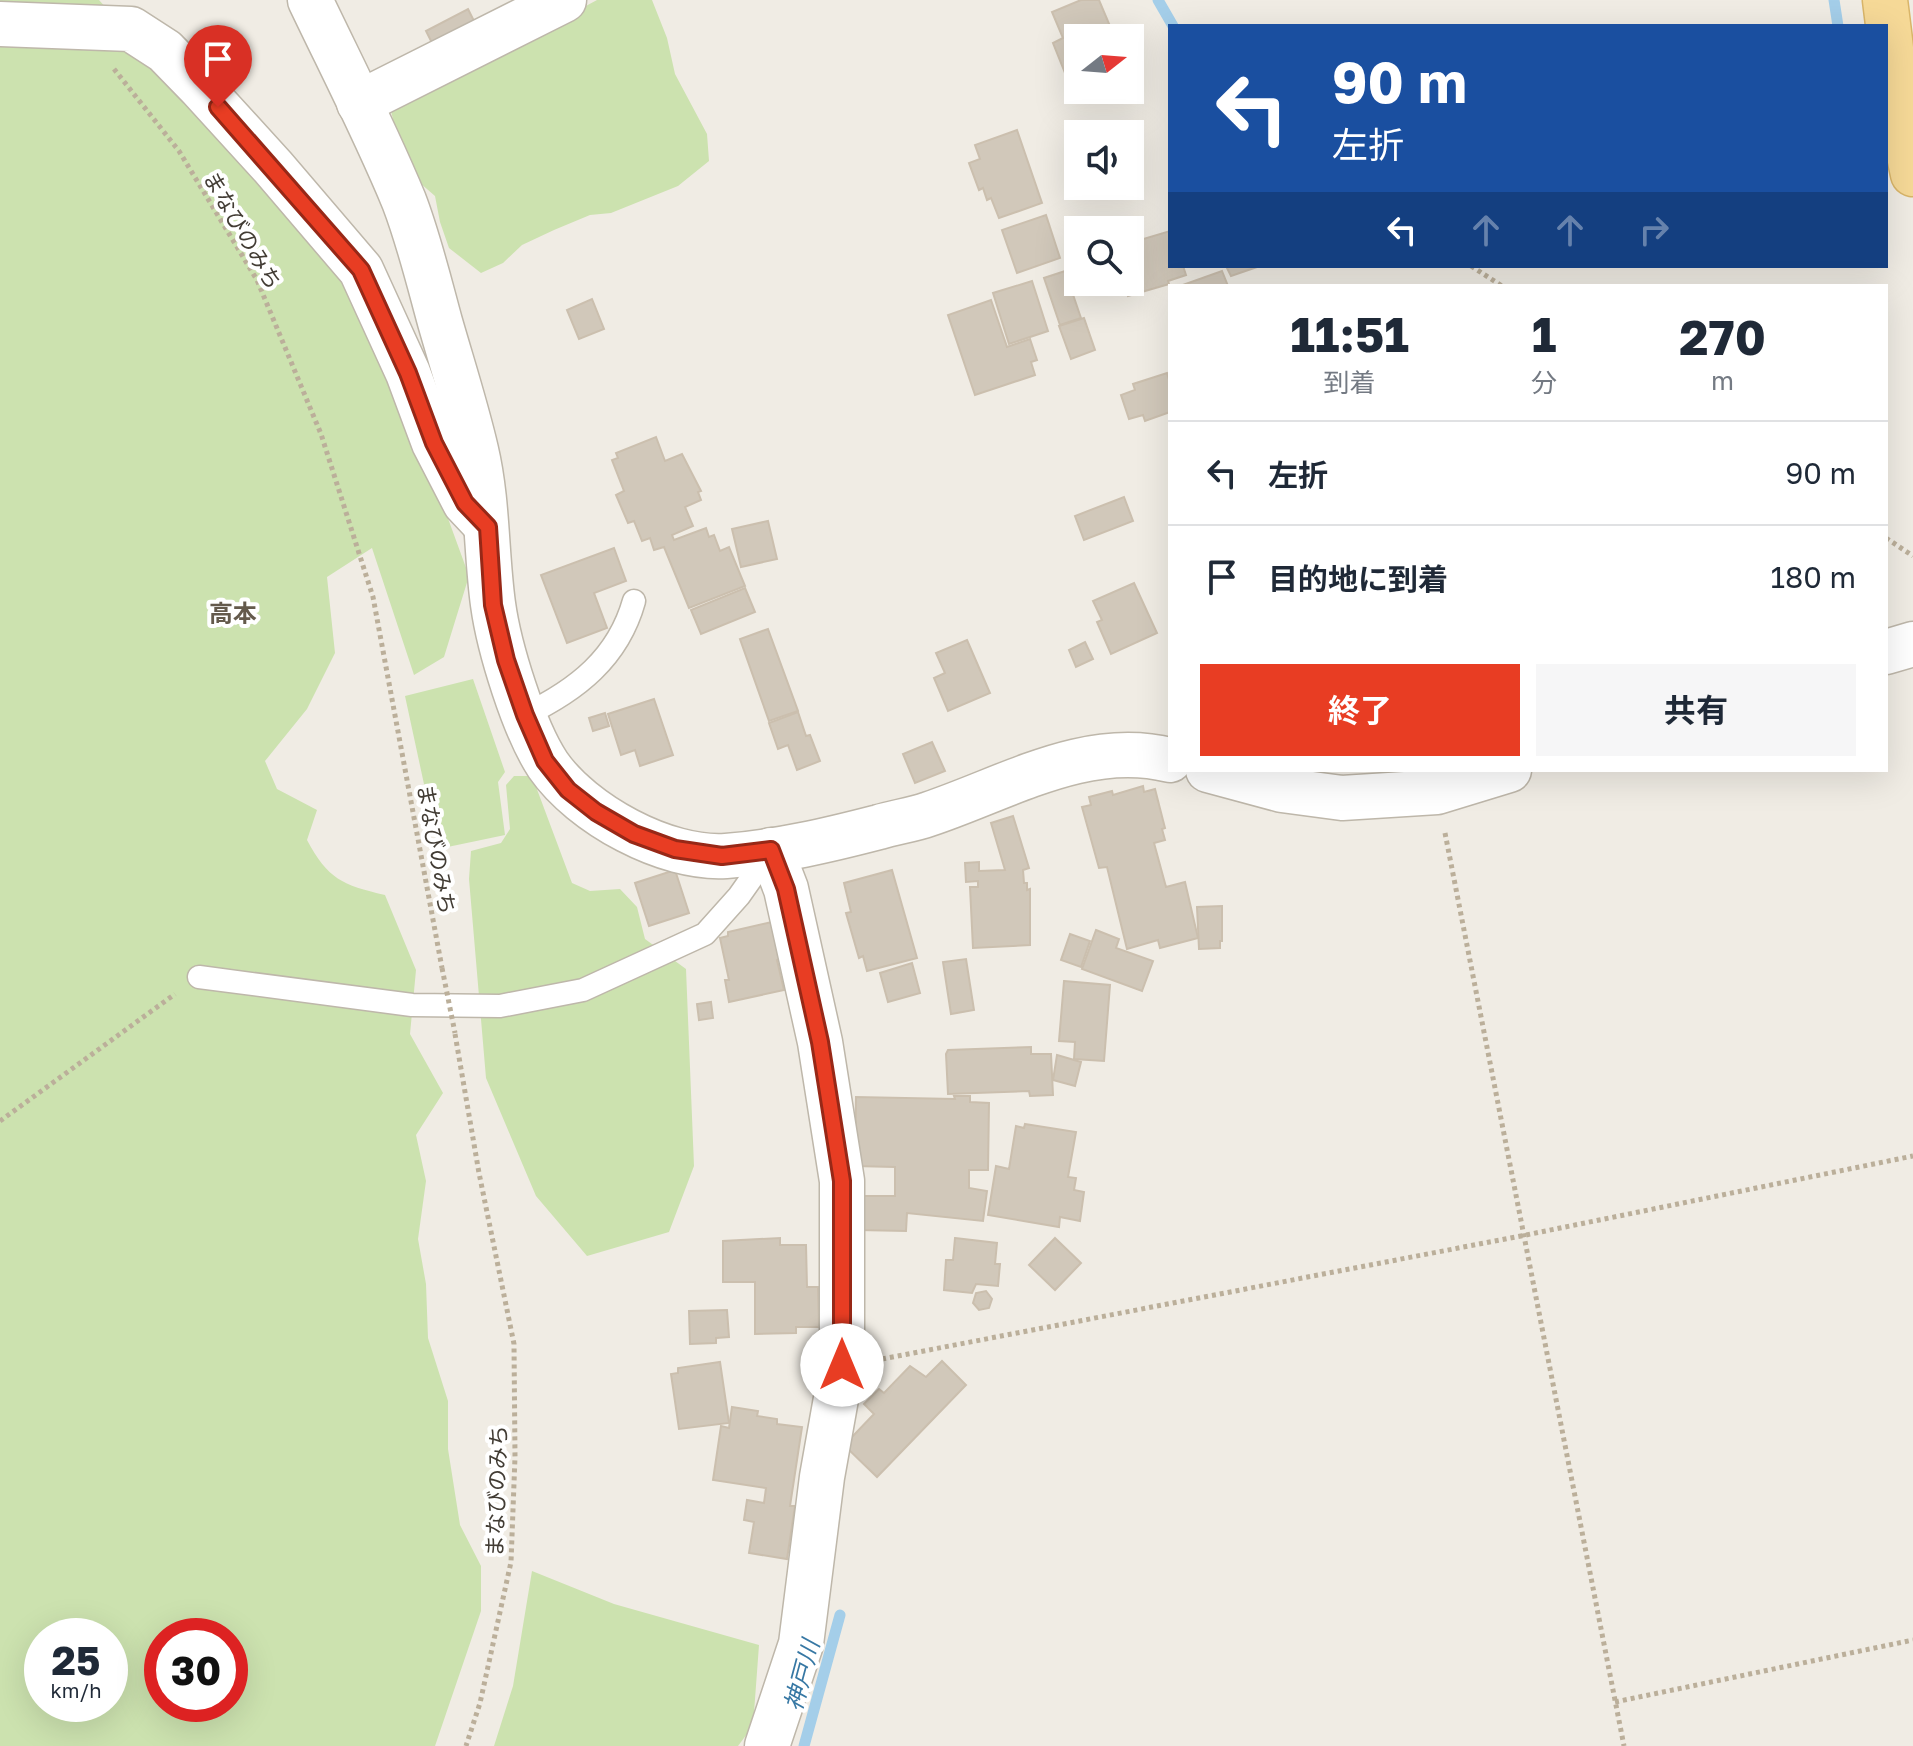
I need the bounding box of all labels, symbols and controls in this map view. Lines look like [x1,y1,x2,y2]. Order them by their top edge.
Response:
north arrow [1064,24,1144,104]
map controls [1064,24,1144,296]
pin [184,25,252,107]
icon: arrive [196,37,240,81]
text: 90 m [1332,48,1467,115]
icon: left [1200,56,1304,160]
button: sound [1064,120,1144,200]
text: 左折 [1332,123,1404,166]
street label: まなびのみち [198,166,288,294]
icon: left [1380,208,1424,252]
icon: ahead [1464,208,1508,252]
icon: ahead [1548,208,1592,252]
icon: right [1632,208,1676,252]
button: search [1064,216,1144,296]
text: 11:51 [1290,305,1409,363]
text: 1 [1532,305,1556,363]
text: 270 [1679,308,1766,366]
text: m [1711,365,1734,396]
text: 到着 [1324,367,1376,398]
text: 分 [1531,367,1557,398]
icon: left [1200,451,1244,495]
text: 90 m [1785,455,1856,491]
text: 左折 [1268,457,1328,493]
icon: arrive [1200,555,1244,599]
text: 180 m [1771,559,1856,595]
text: 目的地に到着 [1268,561,1448,597]
district label: 高本 [209,598,257,627]
button: 終了 [1200,664,1520,756]
button: 共有 [1536,664,1856,756]
street label: まなびのみち [412,782,462,916]
position arrow [800,1323,884,1407]
street label: まなびのみち [480,1425,512,1557]
speed limit sign: 30 [144,1618,248,1722]
water label: 神戸川 [778,1634,825,1714]
text: 25 [52,1636,100,1684]
text: km/h [51,1678,101,1702]

